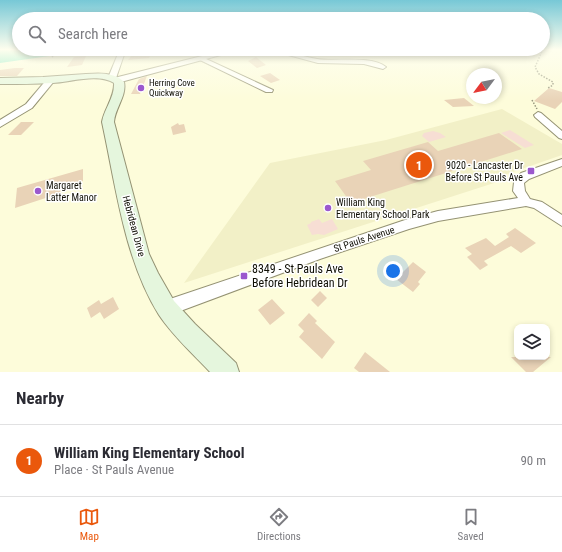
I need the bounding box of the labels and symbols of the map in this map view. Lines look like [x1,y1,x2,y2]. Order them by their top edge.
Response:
north arrow [466,68,502,104]
place label: Herring Cove Quickway [149,78,195,98]
marker: Herring Cove Quickway [136,83,146,93]
pin: 1 [406,150,432,180]
place label: 9020 - Lancaster Dr Before St Pauls Ave [446,160,523,183]
marker: 9020 - Lancaster Dr Before St Pauls Ave [526,166,536,176]
place label: Margaret Latter Manor [46,180,97,203]
marker: Margaret Latter Manor [33,186,43,196]
street label: Hebridean Drive [121,194,148,258]
place label: William King Elementary School Park [336,197,430,220]
marker: William King Elementary School Park [323,203,333,213]
street label: St Pauls Avenue [332,224,396,254]
your location [383,261,403,281]
place label: 8349 - St Pauls Ave Before Hebridean Dr [252,262,348,290]
marker: 8349 - St Pauls Ave Before Hebridean Dr [239,271,249,281]

